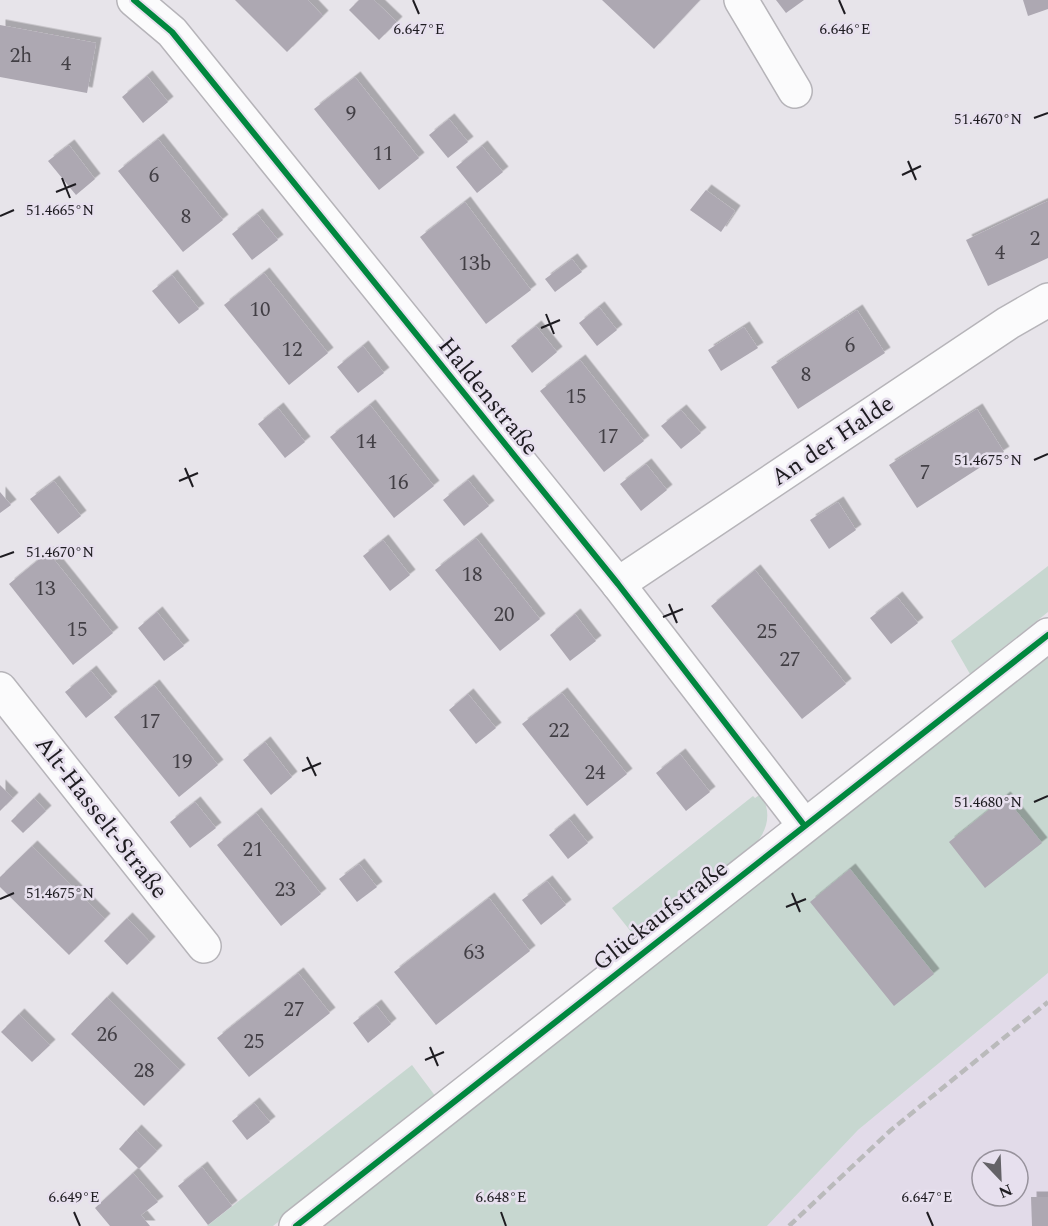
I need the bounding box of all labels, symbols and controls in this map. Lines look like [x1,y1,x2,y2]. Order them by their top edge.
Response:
text: 6.647°E [393,18,445,41]
text: 6.646°E [819,18,871,41]
house number: 2h [10,40,32,72]
house number: 4 [61,48,72,80]
house number: 9 [346,98,356,130]
text: 51.4670°N [954,108,1022,131]
house number: 11 [373,138,394,170]
house number: 6 [149,160,159,192]
text: 51.4665°N [26,199,94,222]
house number: 8 [181,201,191,233]
house number: 2 [1030,223,1040,255]
house number: 4 [995,237,1006,269]
house number: 13b [459,248,491,280]
house number: 10 [250,294,271,326]
street label: Haldenstraße [429,330,547,464]
house number: 6 [845,330,855,362]
house number: 12 [282,334,303,366]
house number: 8 [801,359,811,391]
house number: 15 [566,381,587,413]
street label: An der Halde [764,386,901,495]
house number: 17 [598,421,619,453]
house number: 14 [356,426,377,458]
text: 51.4675°N [954,449,1022,472]
house number: 7 [920,457,930,489]
house number: 16 [388,467,409,499]
text: 51.4670°N [26,541,94,564]
house number: 18 [462,559,483,591]
house number: 13 [35,573,56,605]
house number: 20 [494,599,515,631]
house number: 15 [67,614,88,646]
house number: 25 [757,616,778,648]
house number: 27 [780,644,801,676]
house number: 17 [140,706,161,738]
house number: 22 [549,715,570,747]
street label: Alt-Hasselt-Straße [26,728,177,907]
house number: 19 [172,746,193,778]
house number: 24 [585,757,606,789]
text: 51.4680°N [954,791,1022,814]
house number: 21 [243,834,264,866]
street label: Glückaufstraße [585,851,736,980]
house number: 23 [275,874,296,906]
text: 51.4675°N [26,882,94,905]
house number: 63 [464,937,485,969]
house number: 27 [284,994,305,1026]
house number: 26 [97,1019,118,1051]
house number: 25 [244,1026,265,1058]
house number: 28 [134,1055,155,1087]
north arrow [970,1148,1030,1208]
text: N [995,1177,1016,1204]
text: 6.649°E [48,1186,100,1209]
text: 6.648°E [475,1186,527,1209]
text: 6.647°E [901,1186,953,1209]

